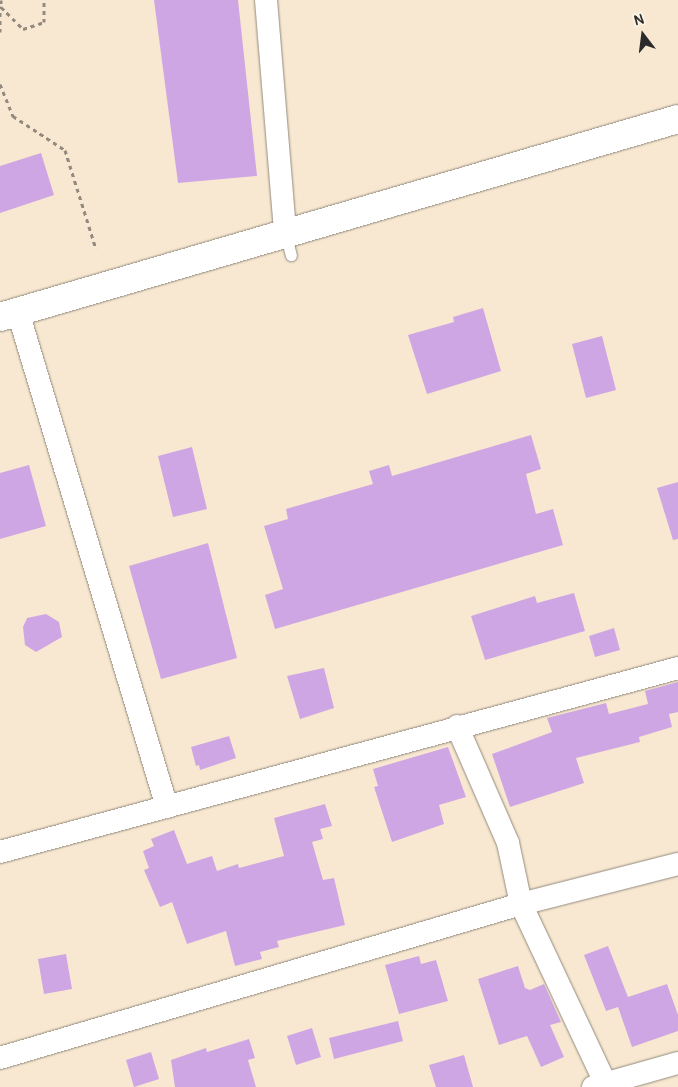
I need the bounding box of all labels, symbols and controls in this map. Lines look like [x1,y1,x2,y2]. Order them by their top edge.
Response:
north arrow [618,10,668,60]
text: N [632,11,646,29]

